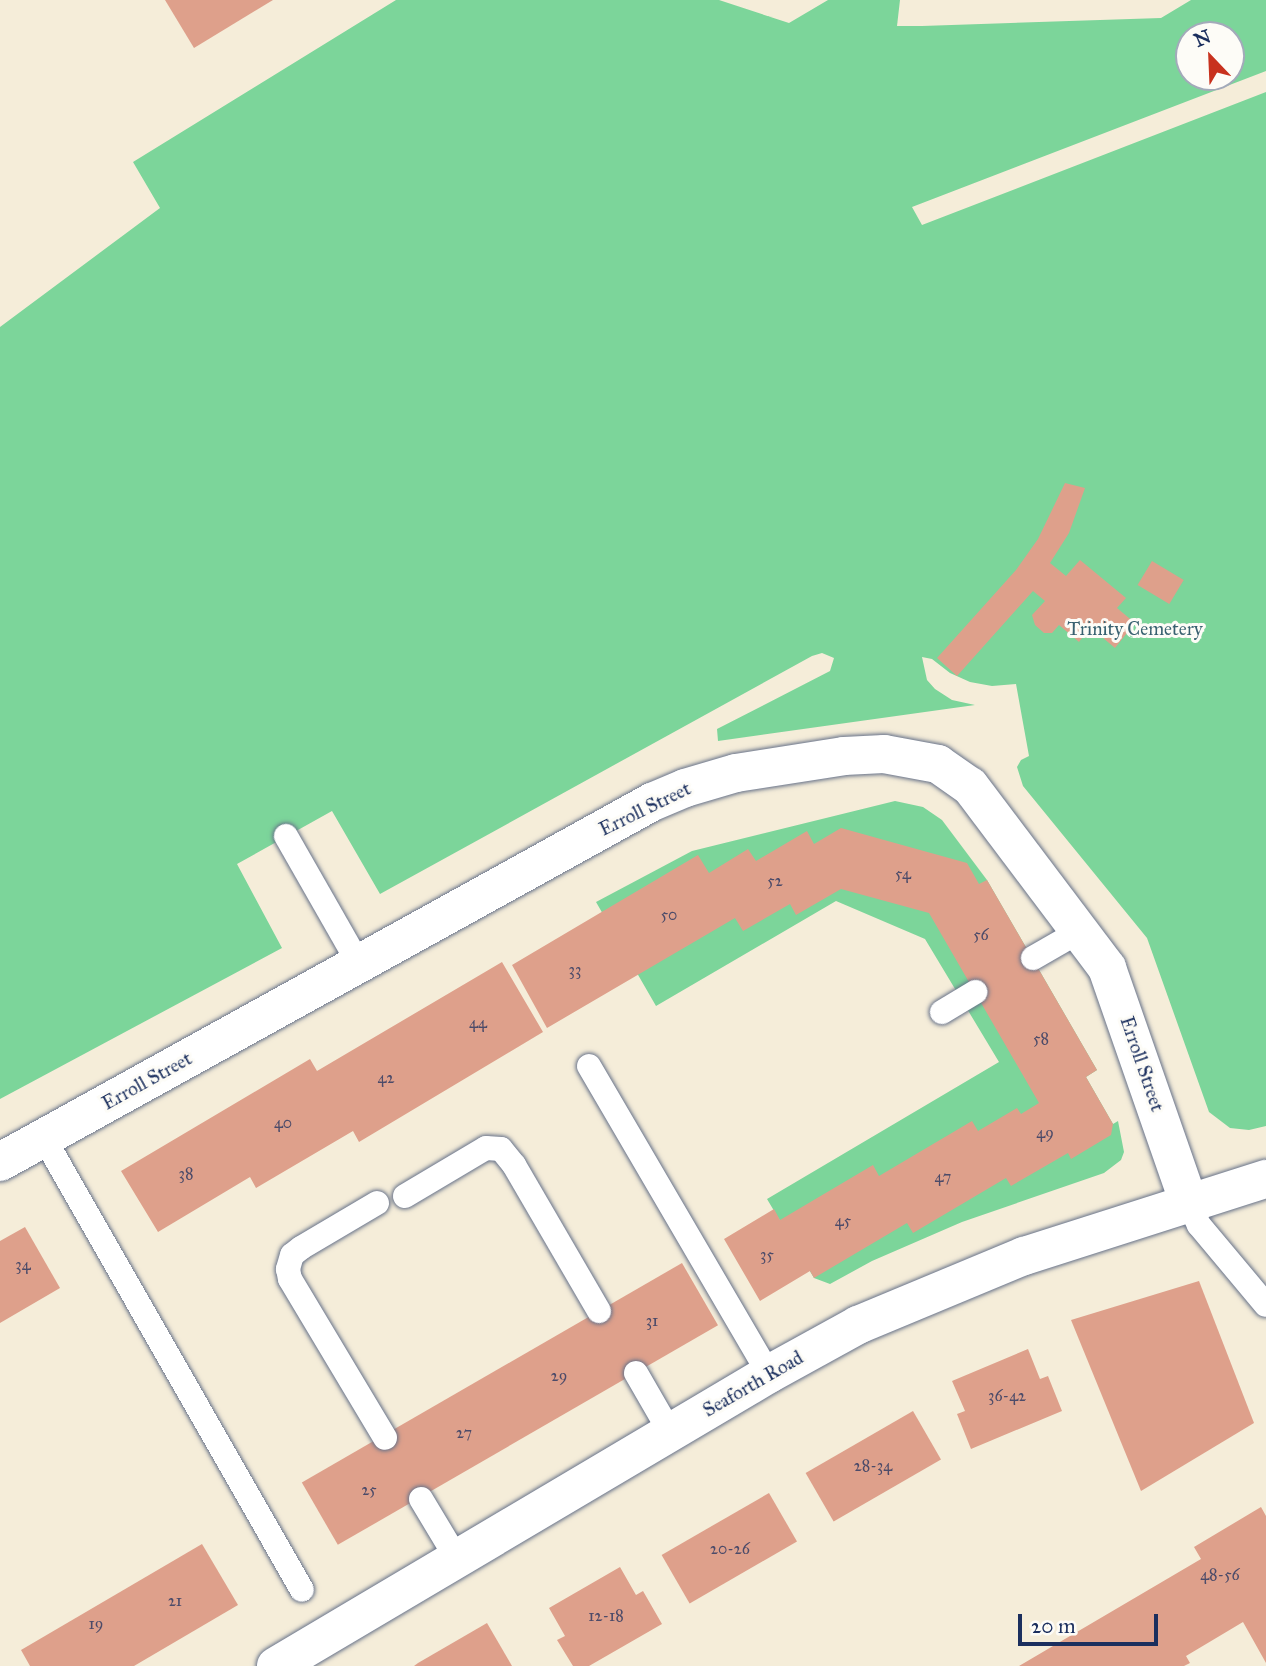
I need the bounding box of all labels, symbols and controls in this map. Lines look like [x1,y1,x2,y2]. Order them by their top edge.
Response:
north arrow [1175,21,1245,91]
text: N [1190,24,1214,52]
park label: Trinity Cemetery [1067,618,1203,640]
street label: Erroll Street [596,777,694,841]
house number: 54 [895,864,911,884]
house number: 52 [767,871,783,891]
house number: 50 [661,905,677,925]
house number: 56 [973,925,989,945]
house number: 33 [569,960,581,980]
house number: 44 [469,1013,487,1033]
street label: Erroll Street [1115,1013,1169,1115]
house number: 58 [1033,1029,1049,1049]
street label: Erroll Street [98,1047,196,1115]
house number: 42 [378,1068,394,1088]
house number: 40 [274,1113,292,1133]
house number: 49 [1036,1123,1054,1143]
house number: 38 [179,1164,193,1184]
house number: 47 [935,1167,951,1187]
house number: 45 [835,1211,851,1231]
house number: 35 [760,1245,774,1265]
house number: 34 [15,1255,31,1275]
house number: 31 [646,1311,658,1331]
street label: Seaforth Road [699,1346,807,1422]
house number: 29 [551,1366,567,1386]
house number: 36-42 [988,1386,1026,1406]
house number: 27 [456,1423,472,1443]
house number: 28-34 [854,1456,892,1476]
house number: 25 [361,1480,377,1500]
house number: 20-26 [710,1539,750,1559]
house number: 48-56 [1200,1565,1240,1585]
house number: 21 [168,1591,182,1611]
scale bar [1021,1600,1161,1644]
house number: 12-18 [588,1606,624,1626]
text: 20 m [1031,1613,1076,1639]
house number: 19 [89,1614,103,1634]

